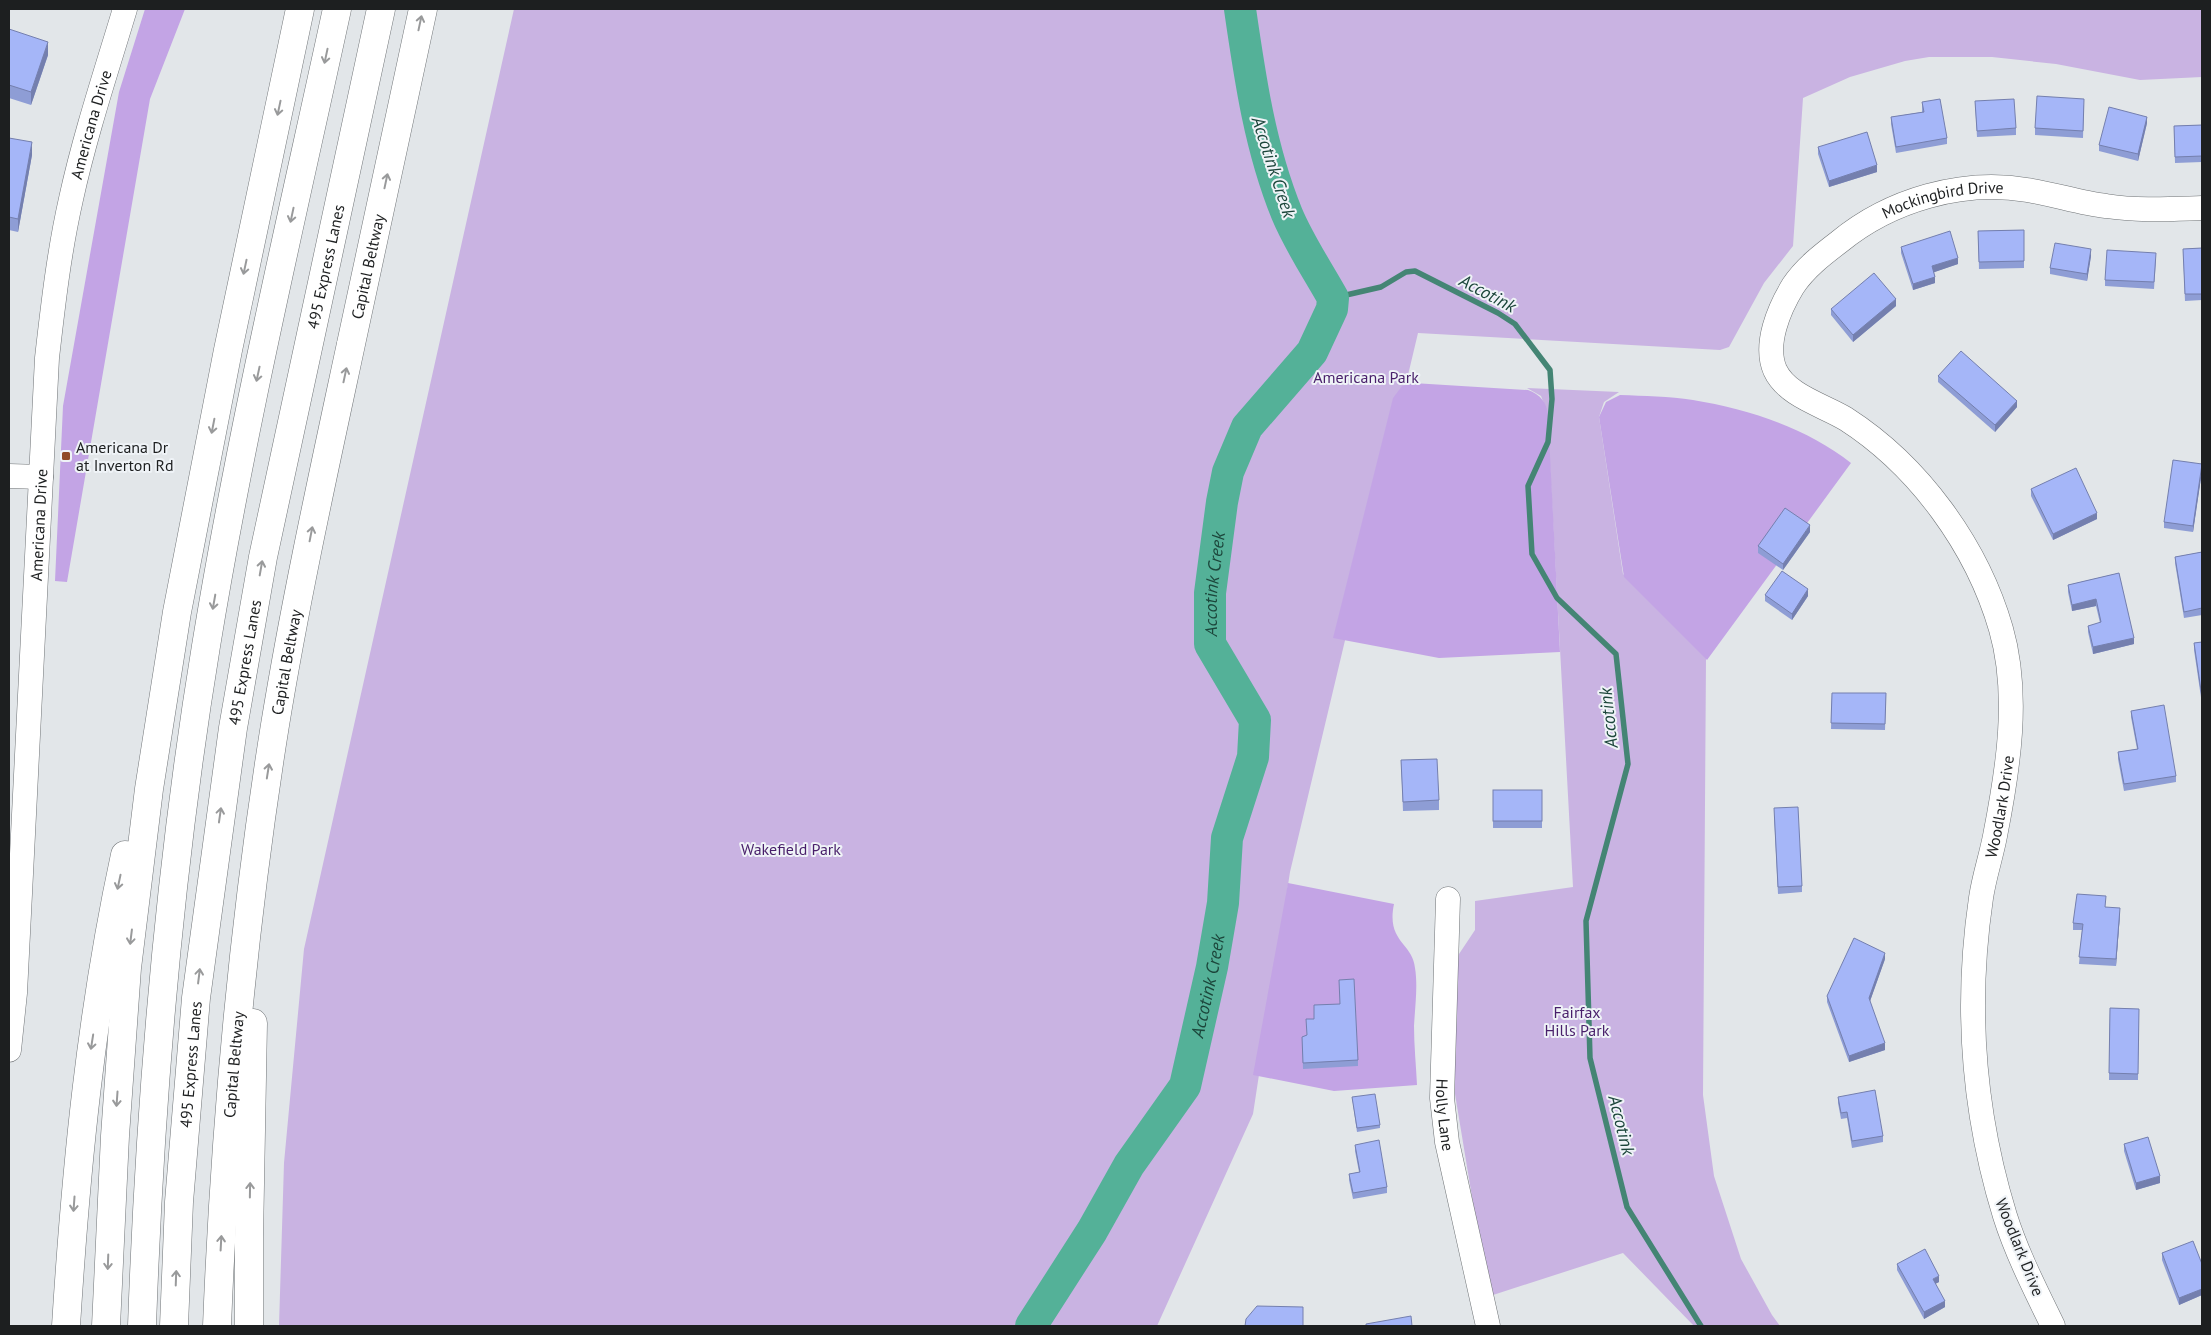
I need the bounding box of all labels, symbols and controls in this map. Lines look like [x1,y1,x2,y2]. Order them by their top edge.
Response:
one-way arrow [416,15,425,31]
one-way arrow [321,48,331,64]
street label: Americana Drive [66,68,116,181]
one-way arrow [274,99,283,115]
water label: Accotink Creek [1247,113,1301,221]
one-way arrow [382,174,391,190]
street label: Mockingbird Drive [1879,177,2004,223]
street label: 495 Express Lanes [302,202,349,331]
one-way arrow [287,207,296,223]
street label: Capital Beltway [347,212,389,321]
one-way arrow [240,258,250,274]
water label: Accotink [1455,268,1521,318]
one-way arrow [253,366,262,382]
one-way arrow [340,367,350,383]
park label: Americana Park [1313,367,1419,387]
one-way arrow [208,418,217,434]
place label: Americana Dr at Inverton Rd [76,437,174,475]
marker: Americana Dr at Inverton Rd [60,450,72,462]
street label: Americana Drive [26,468,51,581]
one-way arrow [307,526,316,542]
water label: Accotink Creek [1199,529,1230,638]
one-way arrow [256,561,266,577]
one-way arrow [208,594,218,610]
street label: 495 Express Lanes [224,598,265,727]
street label: Capital Beltway [267,607,306,716]
water label: Accotink [1593,686,1623,750]
street label: Woodlark Drive [1980,754,2018,860]
one-way arrow [263,764,273,780]
one-way arrow [215,807,225,823]
park label: Wakefield Park [741,839,841,859]
one-way arrow [114,874,123,890]
one-way arrow [126,929,136,945]
water label: Accotink Creek [1185,931,1229,1041]
one-way arrow [194,968,204,984]
street label: 495 Express Lanes [175,1000,206,1129]
park label: Fairfax Hills Park [1545,1002,1610,1040]
street label: Capital Beltway [219,1010,248,1119]
one-way arrow [87,1034,97,1050]
street label: Holly Lane [1432,1078,1459,1153]
one-way arrow [113,1091,122,1107]
water label: Accotink [1603,1092,1641,1158]
one-way arrow [245,1182,255,1198]
street label: Woodlark Drive [1991,1195,2049,1299]
one-way arrow [69,1196,78,1212]
one-way arrow [216,1235,225,1251]
one-way arrow [103,1253,113,1269]
one-way arrow [172,1270,181,1286]

